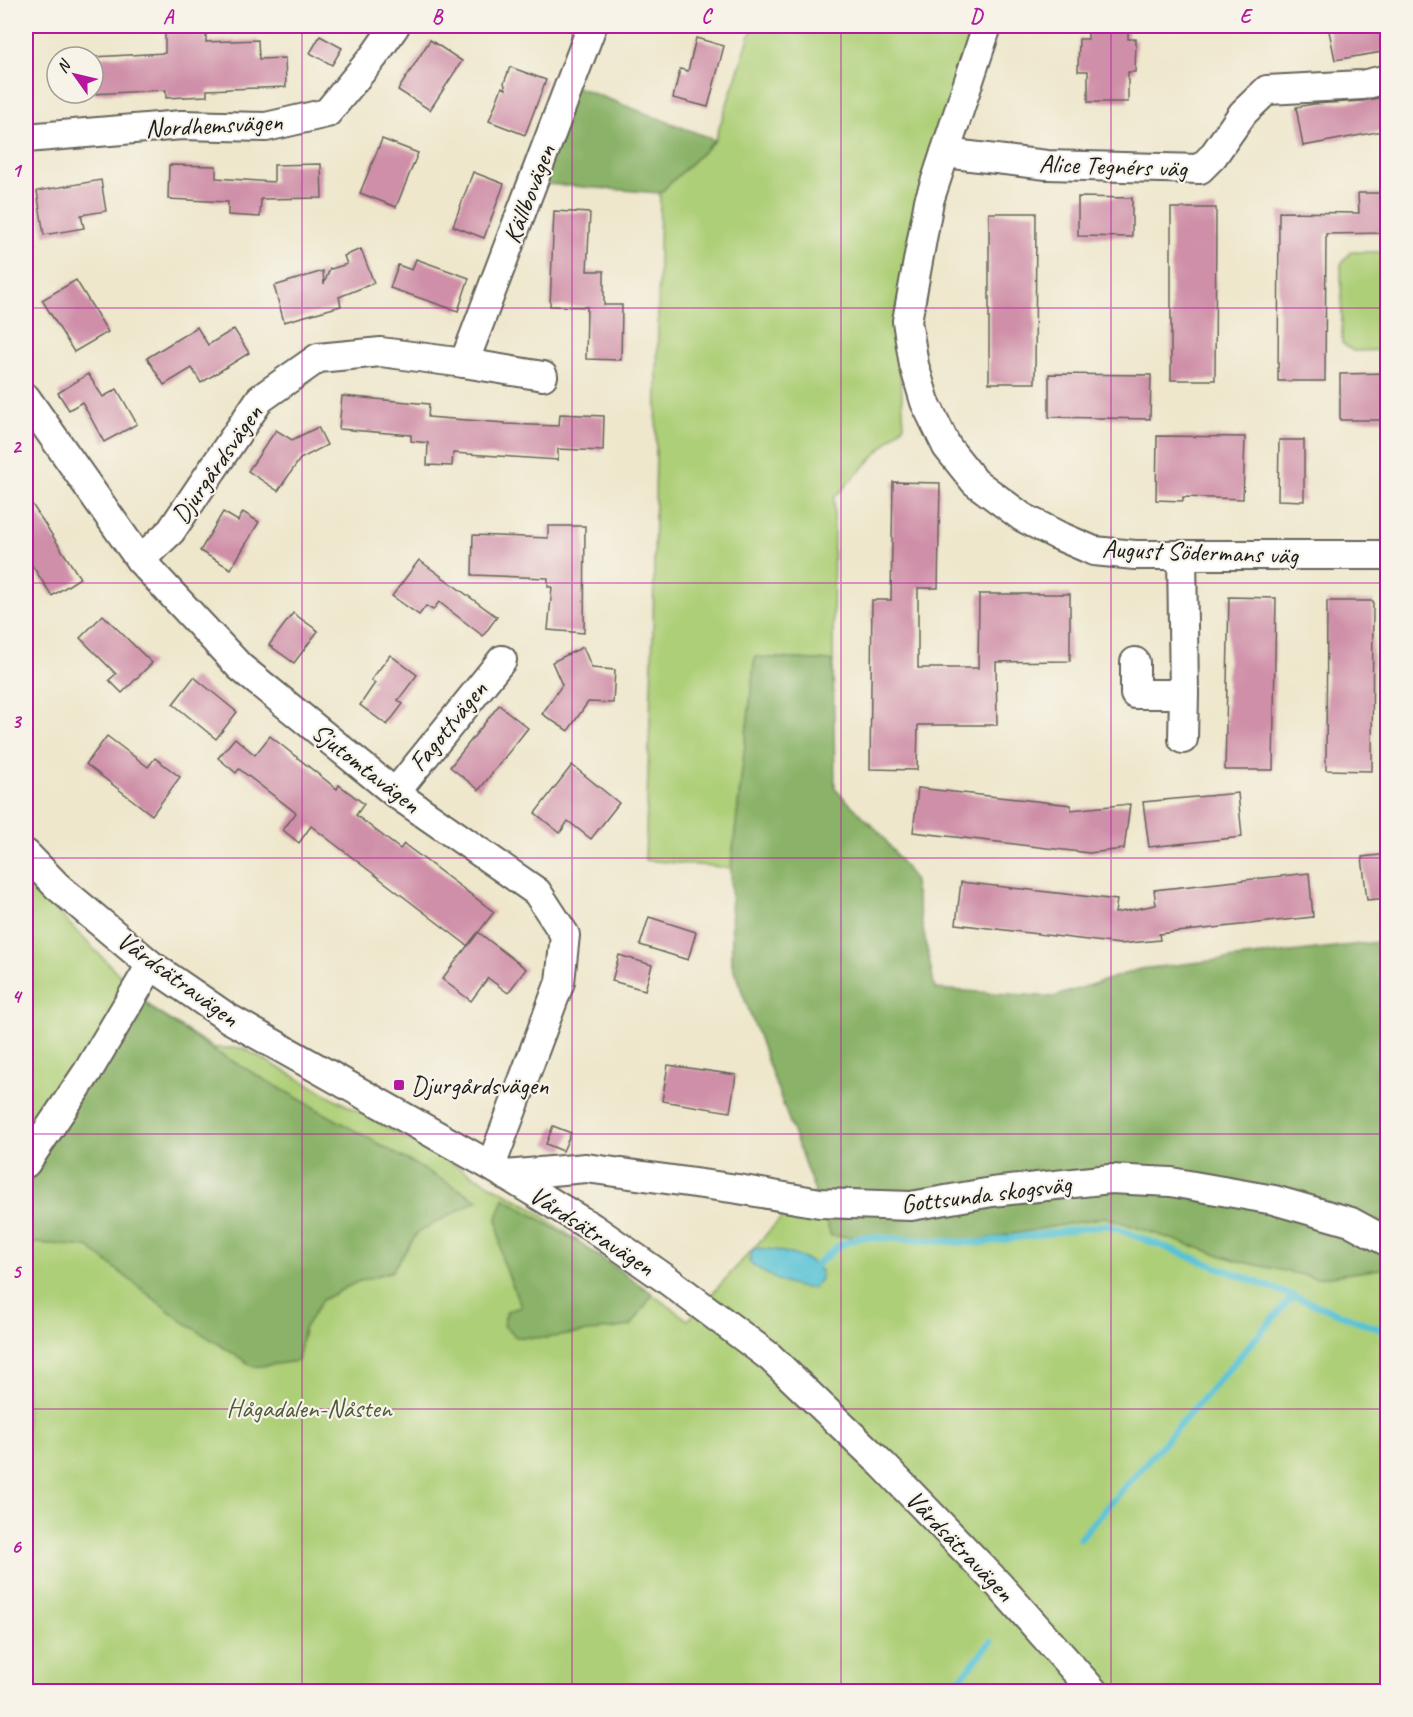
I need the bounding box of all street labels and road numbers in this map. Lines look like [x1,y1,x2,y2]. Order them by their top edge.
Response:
street label: Nordhemsvägen [145,105,284,145]
street label: Källbovägen [495,140,563,248]
street label: Alice Tegnérs väg [1038,147,1189,185]
street label: Djurgårdsvägen [164,398,270,530]
street label: August Södermans väg [1102,532,1300,572]
street label: Fagottvägen [401,674,495,778]
street label: Sjutomtavägen [305,715,427,821]
street label: Vårdsätravägen [111,924,246,1034]
street label: Gottsunda skogsväg [899,1167,1075,1221]
street label: Vårdsätravägen [523,1178,661,1284]
street label: Vårdsätravägen [899,1483,1022,1609]

